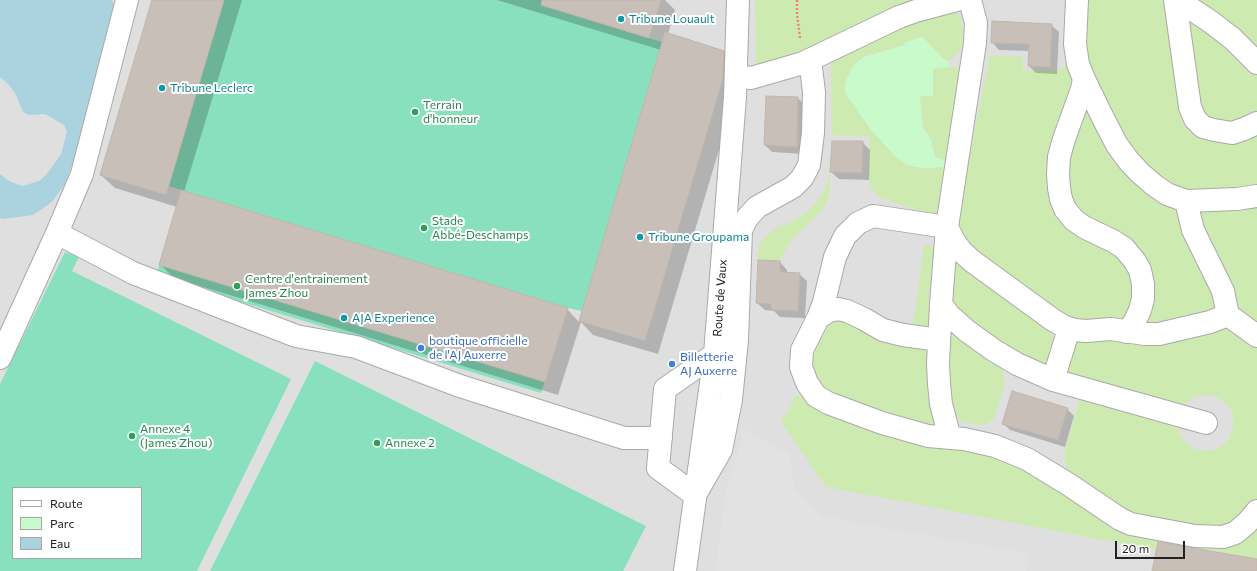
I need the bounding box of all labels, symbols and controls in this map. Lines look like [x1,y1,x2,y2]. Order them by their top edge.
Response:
place label: Tribune Louault [629,12,715,26]
marker: Tribune Louault [616,14,626,24]
place label: Tribune Leclerc [170,81,253,95]
marker: Tribune Leclerc [157,83,167,93]
place label: Terrain d'honneur [423,98,478,126]
marker: Terrain d'honneur [410,107,420,117]
place label: Stade Abbé-Deschamps [432,214,528,242]
marker: Stade Abbé-Deschamps [419,223,429,233]
place label: Tribune Groupama [648,230,749,244]
marker: Tribune Groupama [635,232,645,242]
street label: Route de Vaux [710,259,730,337]
place label: Centre d'entrainement James Zhou [245,272,368,300]
marker: Centre d'entrainement James Zhou [232,281,242,291]
place label: AJA Experience [352,311,435,325]
marker: AJA Experience [339,313,349,323]
place label: boutique officielle de l'AJ Auxerre [429,334,527,362]
marker: boutique officielle de l'AJ Auxerre [416,343,426,353]
place label: Billetterie AJ Auxerre [680,350,737,378]
marker: Billetterie AJ Auxerre [667,359,677,369]
place label: Annexe 4 (James Zhou) [140,422,212,450]
marker: Annexe 4 (James Zhou) [127,431,137,441]
place label: Annexe 2 [385,436,435,450]
marker: Annexe 2 [372,438,382,448]
legend [12,487,142,559]
text: Route [50,496,83,510]
text: Parc [50,516,74,530]
scale bar [1117,533,1187,559]
text: Eau [50,536,70,550]
text: 20 m [1122,541,1149,555]

